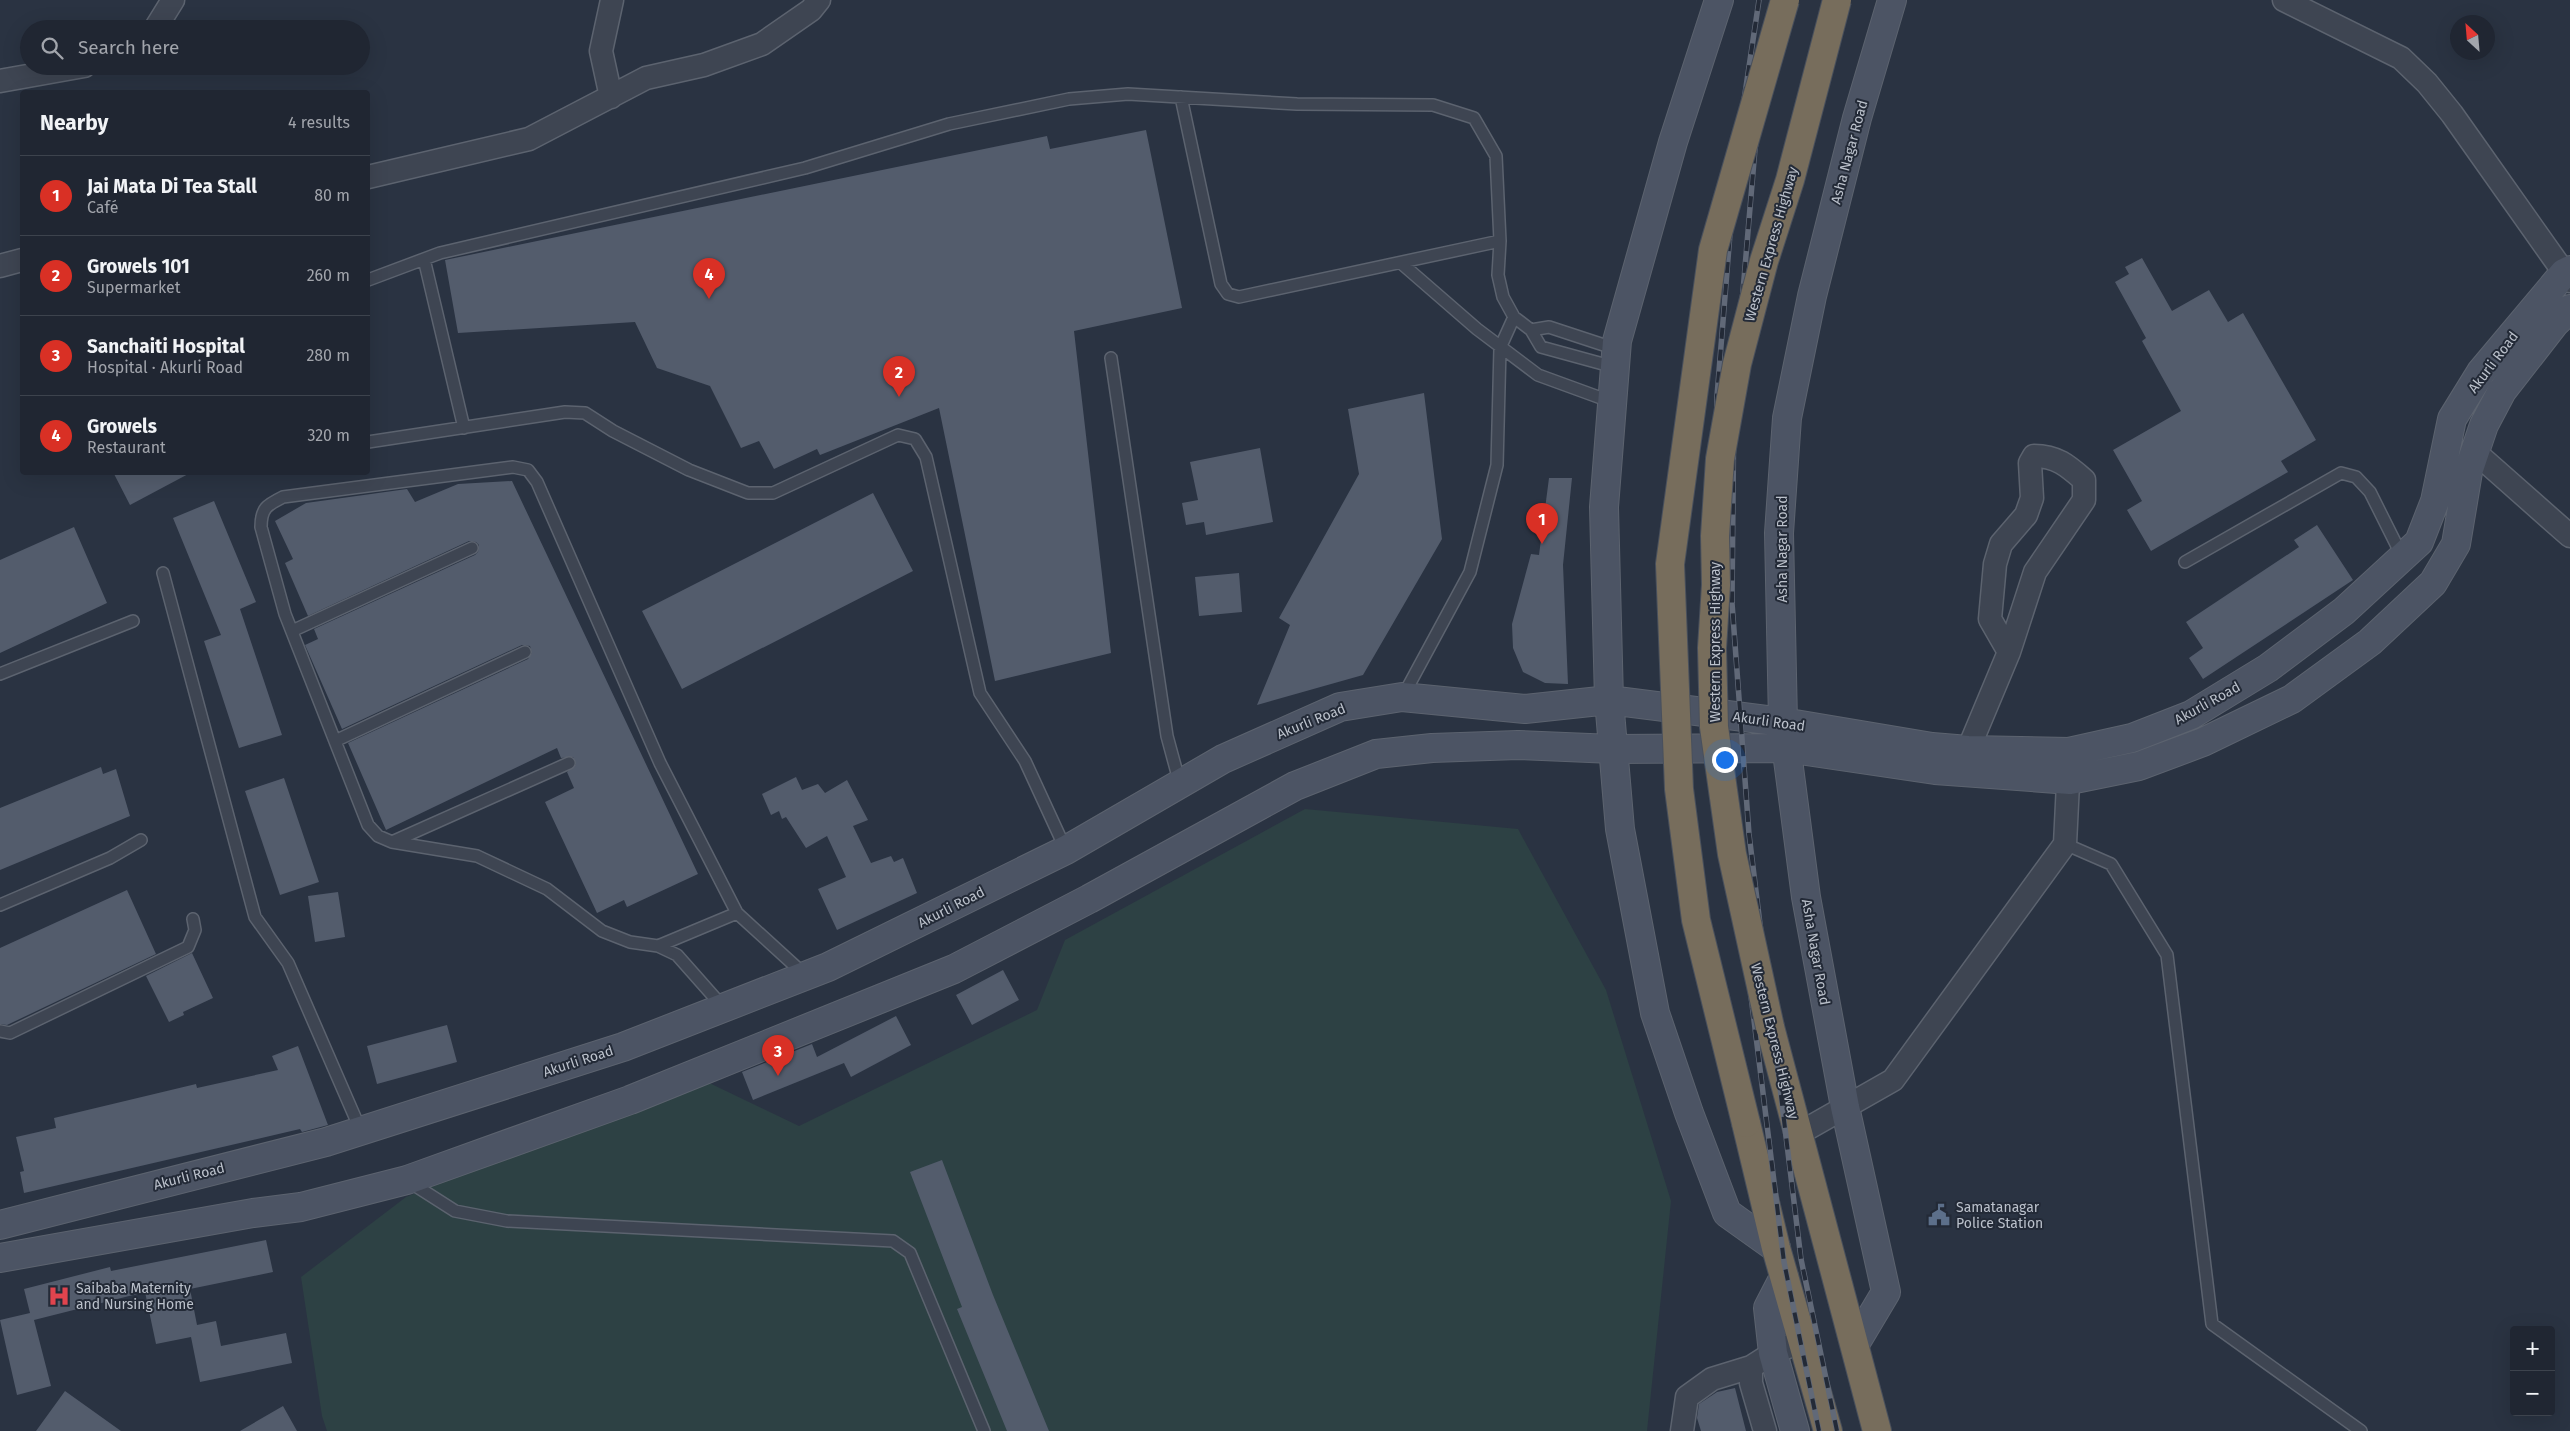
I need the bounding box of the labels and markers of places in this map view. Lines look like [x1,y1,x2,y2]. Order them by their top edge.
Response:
pin: 4 [693,258,725,299]
pin: 2 [883,356,915,397]
pin: 1 [1526,503,1558,544]
pin: 3 [762,1035,794,1076]
place label: Samatanagar Police Station [1956,1199,2043,1232]
public building icon: Samatanagar Police Station [1926,1202,1952,1228]
place label: Saibaba Maternity and Nursing Home [76,1280,194,1313]
hospital icon: Saibaba Maternity and Nursing Home [46,1283,72,1309]

